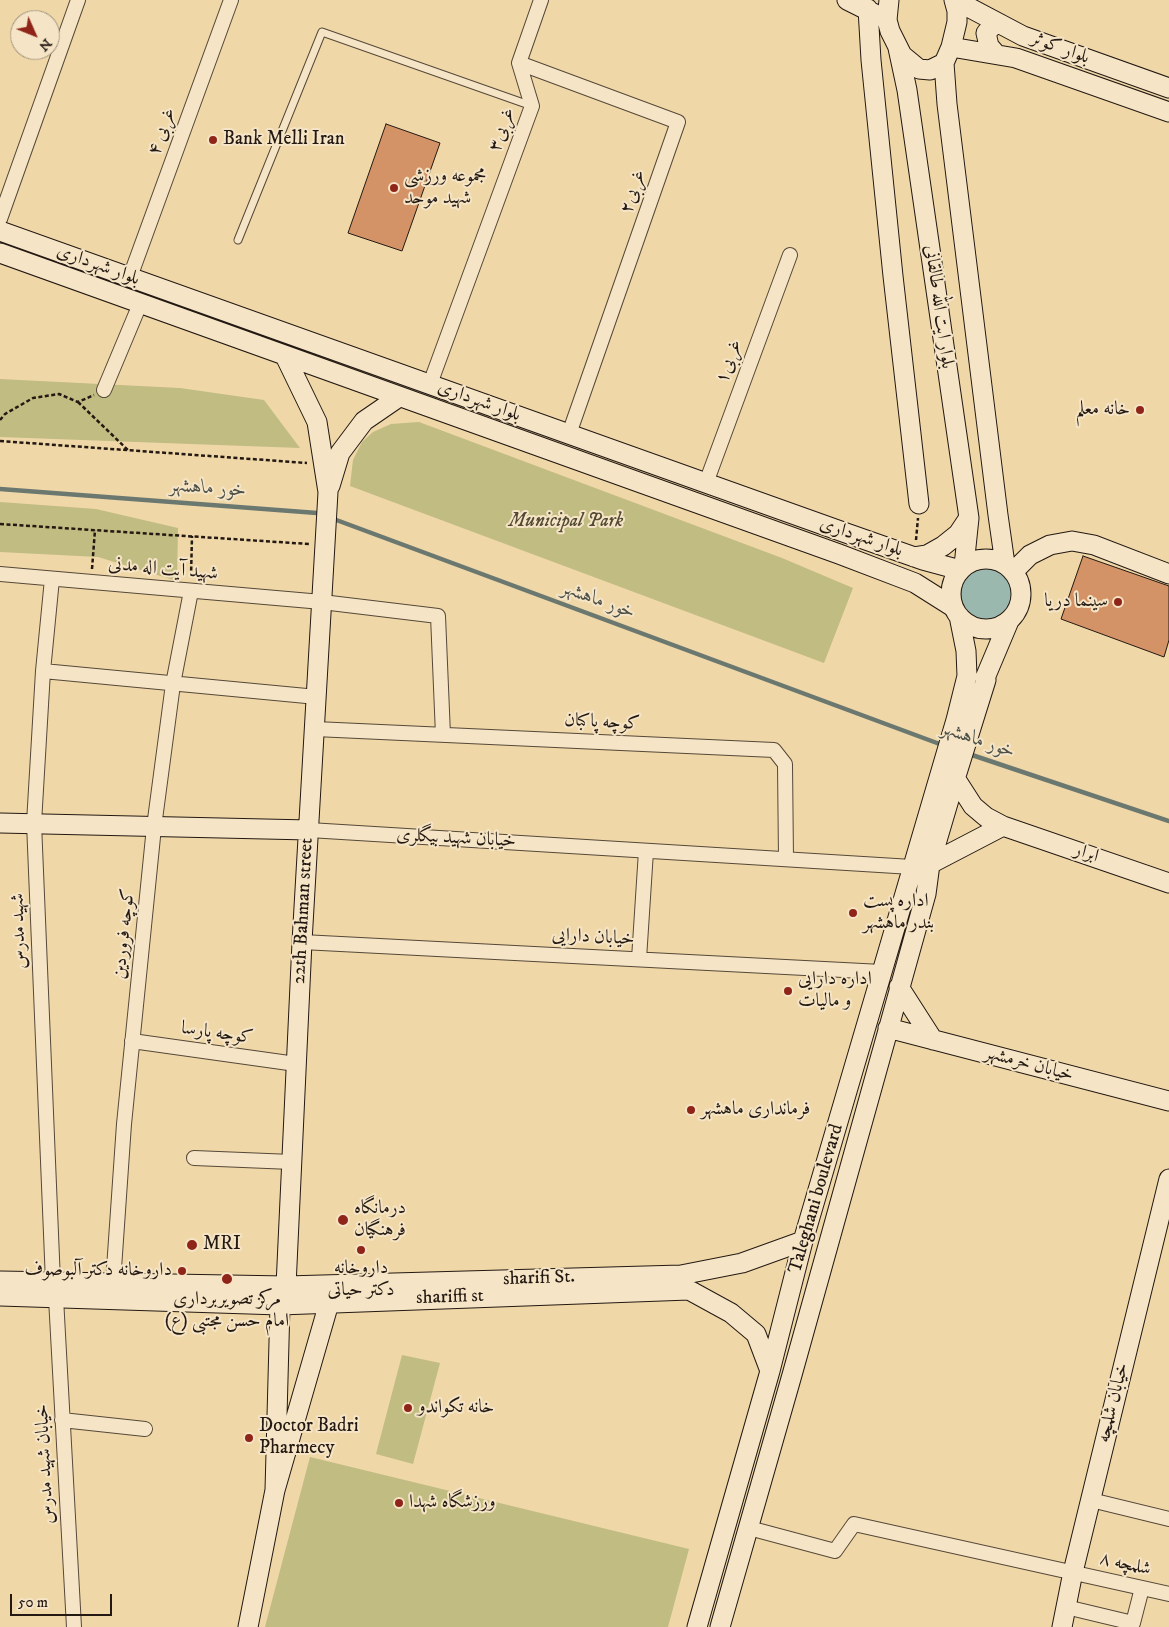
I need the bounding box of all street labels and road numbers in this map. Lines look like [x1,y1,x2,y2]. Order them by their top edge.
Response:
street label: بلوار کوثر [1028,28,1092,70]
street label: ۴ غربی [144,105,182,159]
street label: ۳غربی [485,105,521,155]
street label: ۲غربی [616,167,652,217]
street label: بلوار شهرداری [53,240,143,292]
street label: بلوار ایت الله طالقانی [918,244,958,370]
street label: ۱غربی [712,337,748,387]
street label: بلوار شهرداری [434,376,524,428]
street label: بلوار شهرداری [816,513,906,563]
street label: شهید آیت اله مدنی [107,554,219,586]
street label: کوچه پاکبان [564,710,640,736]
street label: خیابان شهید بیگلری [396,824,516,854]
street label: 22th Bahman street [289,837,319,985]
street label: ابرار [1071,839,1101,869]
street label: کوچه فروردین [109,887,141,981]
street label: شهید مدرس [7,893,33,969]
street label: خیابان دارایی [551,924,635,952]
street label: کوچه پارسا [179,1018,255,1050]
street label: خیابان خرمشهر [982,1042,1076,1088]
street label: Taleghani boulevard [785,1122,849,1276]
street label: sharifi St. [503,1266,575,1292]
street label: shariffi st [416,1285,484,1311]
street label: خیابان شلمچه [1093,1361,1135,1445]
street label: خیابان شهید مدرس [31,1403,61,1525]
street label: شلمچه ۸ [1097,1548,1153,1582]

